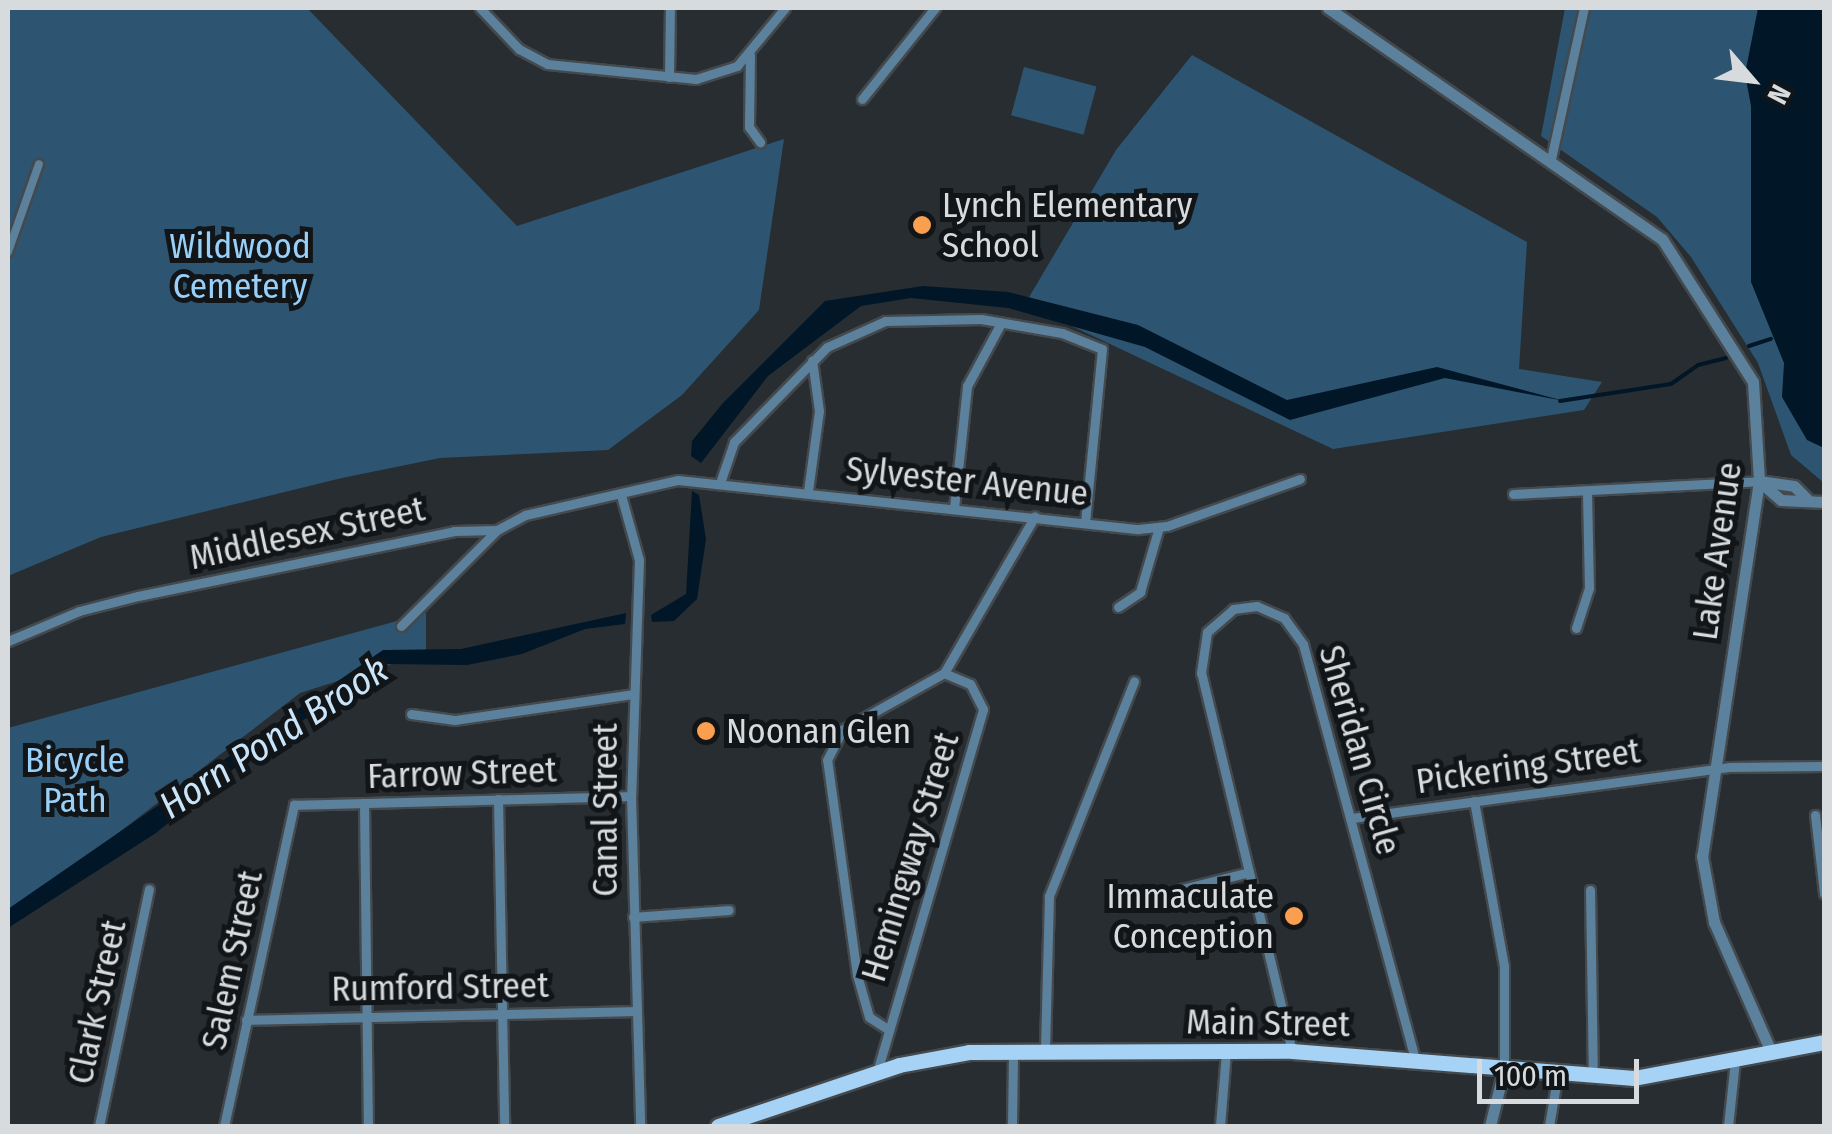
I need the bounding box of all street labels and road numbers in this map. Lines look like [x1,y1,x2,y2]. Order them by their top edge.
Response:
street label: Sylvester Avenue [844,447,1090,515]
street label: Lake Avenue [1684,459,1750,643]
street label: Middlesex Street [186,488,428,578]
street label: Sheridan Circle [1310,640,1410,860]
street label: Canal Street [584,723,626,897]
street label: Hemingway Street [852,727,968,987]
street label: Pickering Street [1413,730,1643,802]
street label: Farrow Street [367,749,557,797]
street label: Salem Street [193,867,271,1053]
street label: Clark Street [59,916,135,1088]
street label: Rumford Street [331,964,549,1010]
street label: Main Street [1186,1001,1350,1045]

